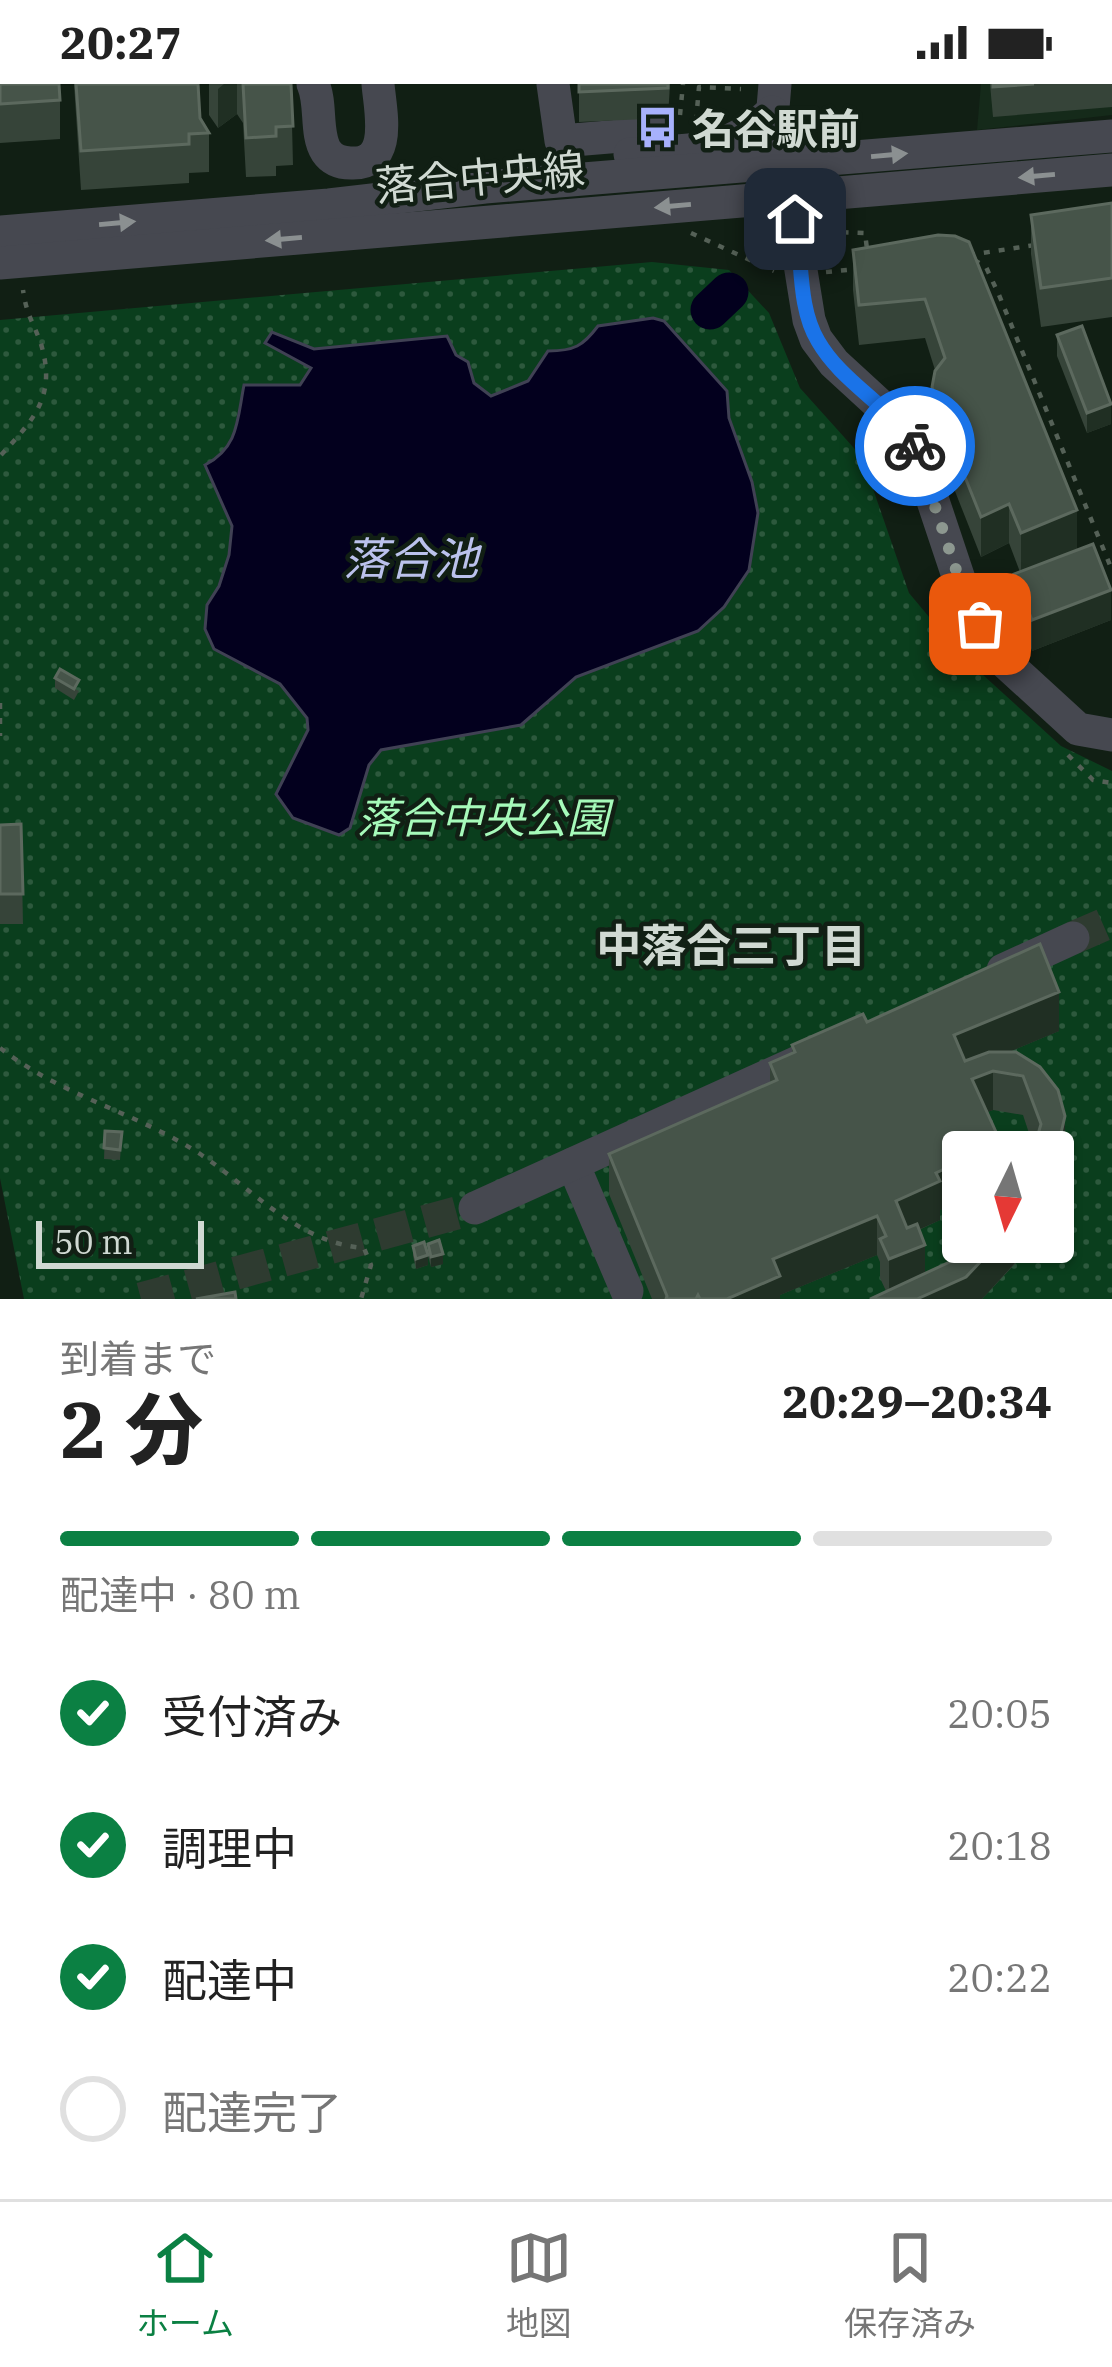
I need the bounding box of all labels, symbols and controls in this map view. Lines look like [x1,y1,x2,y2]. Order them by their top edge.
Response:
text: 20:27 [60,13,182,71]
place label: 名谷駅前 [692,101,860,156]
bus stop icon: 名谷駅前 [635,105,681,151]
street label: 落合中央線 [373,140,587,214]
one-way arrow [871,145,908,164]
one-way arrow [1018,167,1055,186]
pin [744,168,846,270]
icon: home [762,186,828,252]
one-way arrow [654,197,691,216]
one-way arrow [99,213,136,232]
one-way arrow [265,230,302,249]
courier [855,386,975,506]
icon: bike [882,413,948,479]
water label: 落合池 [343,529,482,587]
pin [929,573,1031,675]
icon: bag [947,591,1013,657]
park label: 落合中央公園 [357,790,614,845]
district label: 中落合三丁目 [596,916,866,974]
north arrow [942,1131,1074,1263]
map controls [942,1131,1074,1263]
scale bar [36,1215,204,1268]
text: 50 m [54,1220,133,1263]
text: 到着まで [60,1333,216,1384]
text: 20:29–20:34 [782,1372,1052,1430]
text: 2 分 [60,1378,203,1479]
text: 配達中 · 80 m [60,1569,301,1620]
icon: check [60,1680,126,1746]
text: 受付済み [162,1687,342,1745]
text: 20:05 [947,1688,1052,1739]
icon: check [60,1812,126,1878]
text: 調理中 [162,1819,297,1877]
text: 20:18 [947,1820,1052,1871]
icon: check [60,1944,126,2010]
text: 配達中 [162,1951,297,2009]
text: 20:22 [947,1952,1052,2003]
text: 配達完了 [162,2083,342,2141]
tab: ホーム [136,2225,234,2345]
tab: 地図 [506,2225,572,2345]
tab: 保存済み [844,2225,976,2345]

